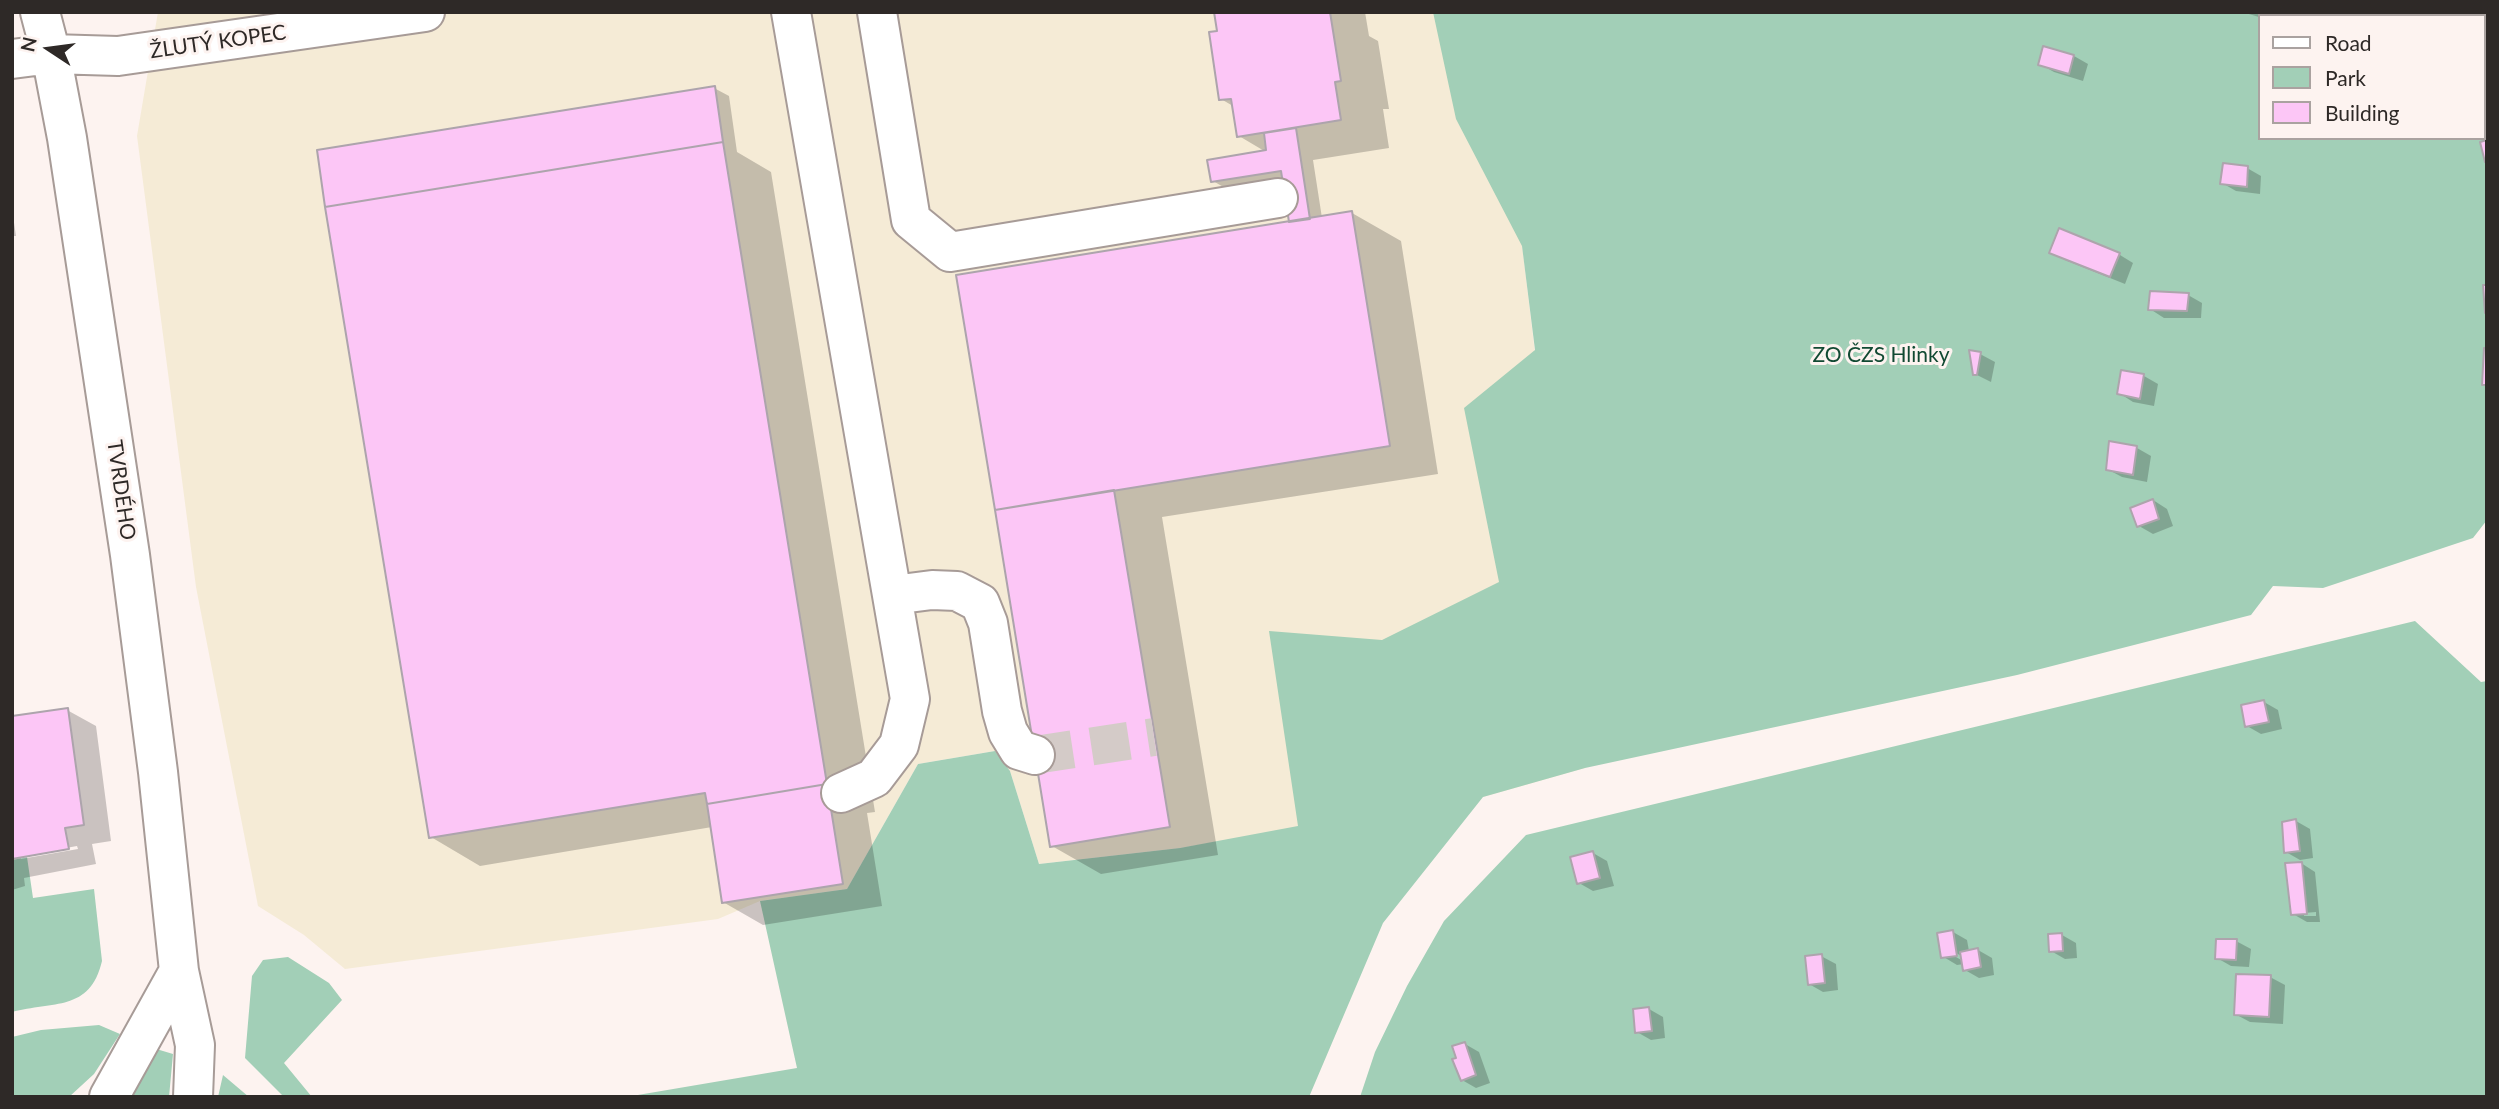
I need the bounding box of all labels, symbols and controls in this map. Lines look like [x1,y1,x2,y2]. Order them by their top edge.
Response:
north arrow [14,14,84,84]
legend [2258,14,2485,140]
street label: ŽLUTÝ KOPEC [148,20,288,64]
text: Road [2325,30,2372,55]
text: N [15,34,41,54]
text: Park [2325,65,2366,90]
text: Building [2325,100,2400,125]
park label: ZO ČZS Hlinky [1812,342,1950,368]
street label: TVRDÉHO [102,438,140,542]

